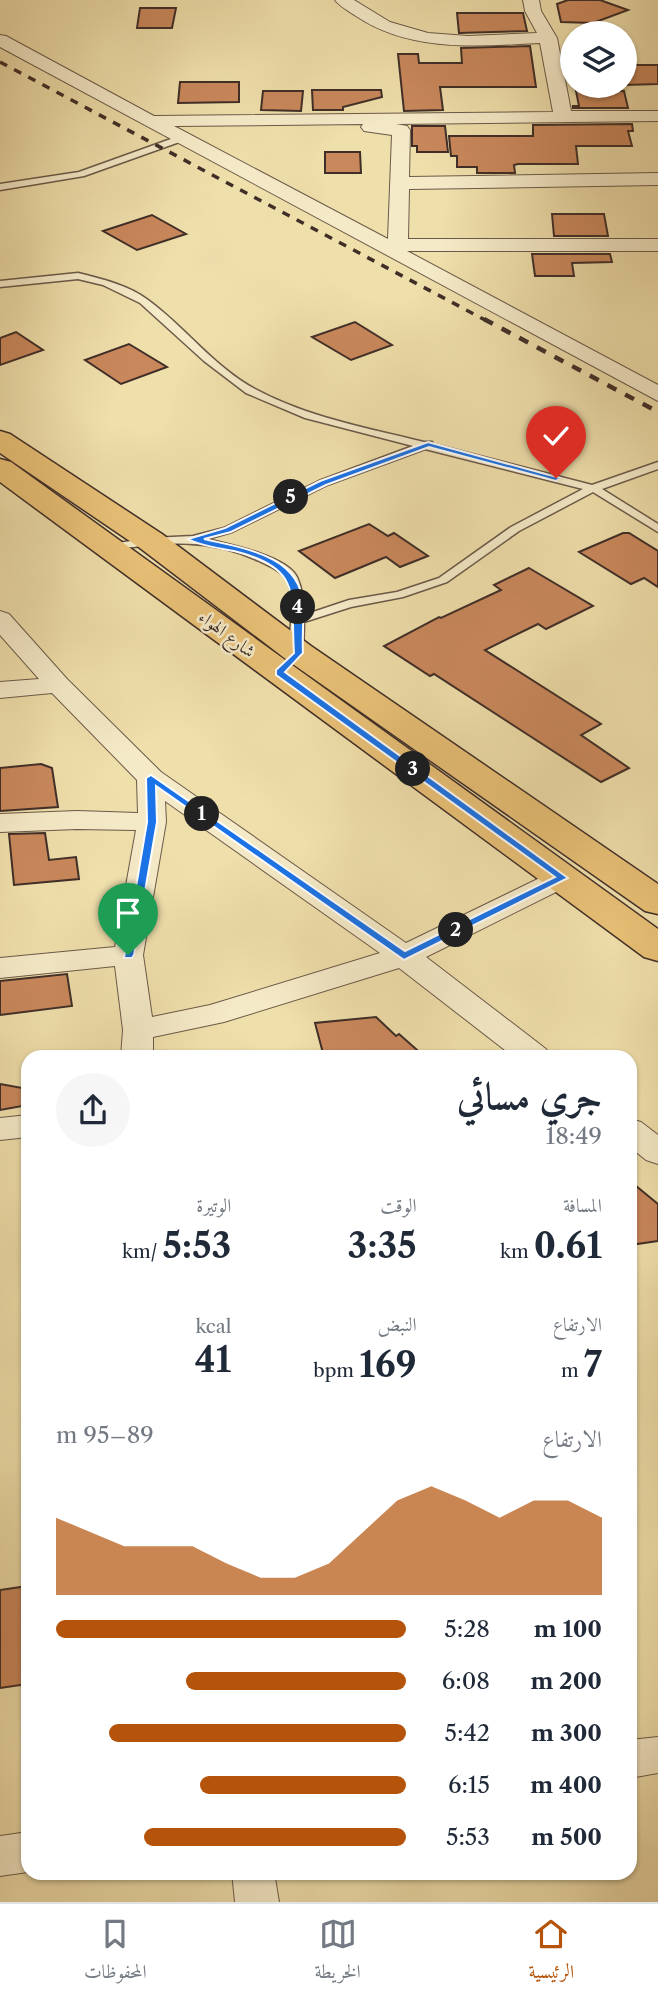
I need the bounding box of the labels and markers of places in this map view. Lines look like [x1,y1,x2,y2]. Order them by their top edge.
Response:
pin [526,406,586,478]
pin: 5 [274,480,308,514]
pin: 4 [280,590,316,624]
pin: 3 [396,752,430,786]
pin: 1 [184,796,220,832]
pin [98,883,158,955]
pin: 2 [438,912,474,948]

